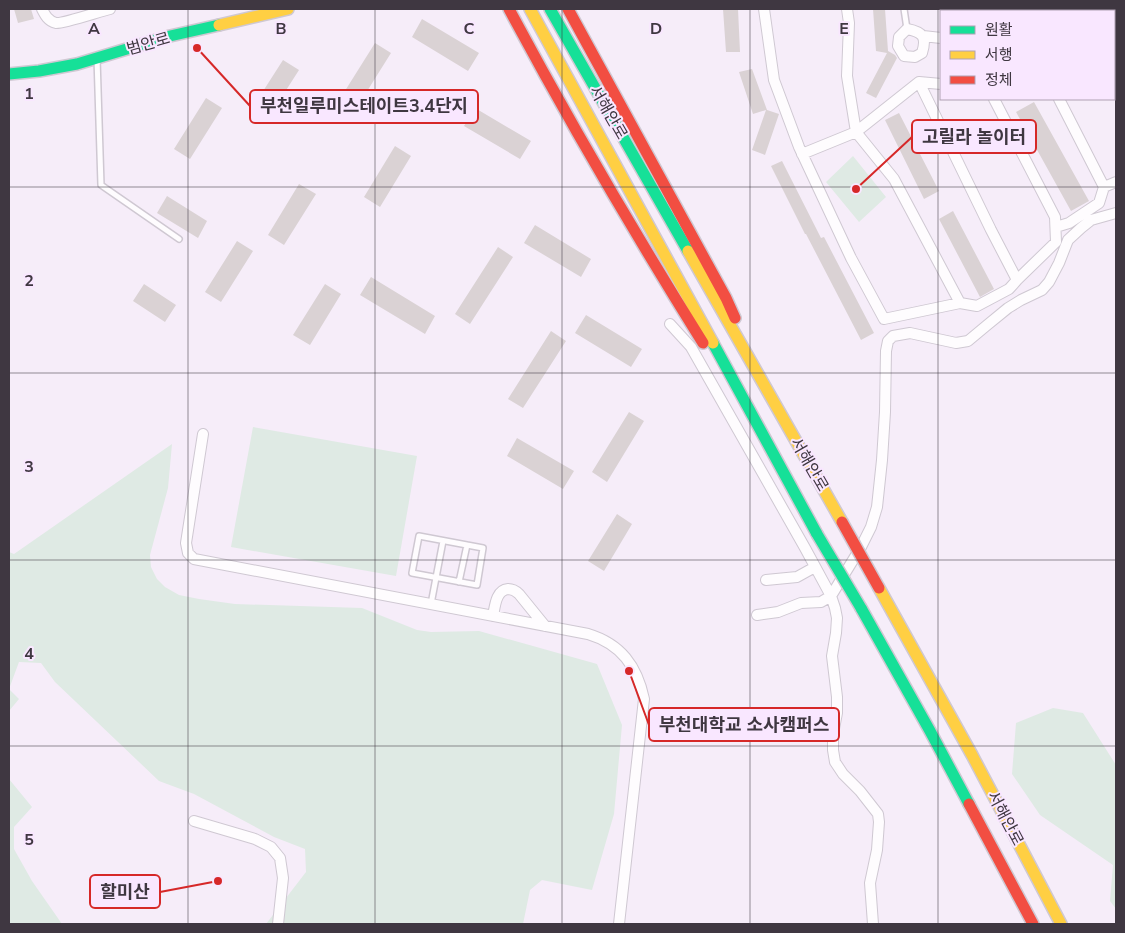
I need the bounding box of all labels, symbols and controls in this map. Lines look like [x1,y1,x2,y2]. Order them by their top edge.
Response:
legend [940,10,1115,100]
text: A [88,18,100,40]
text: B [275,18,287,40]
text: C [464,18,475,40]
text: D [650,18,662,40]
text: E [839,18,849,40]
text: 원활 [985,20,1013,40]
street label: 범안로 [124,27,173,61]
text: 서행 [985,45,1013,65]
text: 정체 [985,70,1013,90]
street label: 서해안로 [584,81,633,144]
text: 1 [24,83,34,105]
callout: 부천일루미스테이트3.4단지 [250,90,478,123]
text: 부천일루미스테이트3.4단지 [260,94,468,118]
callout: 고릴라 놀이터 [912,120,1036,153]
text: 고릴라 놀이터 [922,125,1026,149]
text: 2 [24,270,34,292]
street label: 서해안로 [785,433,834,496]
text: 3 [24,456,34,478]
text: 4 [24,643,34,665]
callout: 부천대학교 소사캠퍼스 [649,708,839,741]
text: 부천대학교 소사캠퍼스 [659,713,829,737]
street label: 서해안로 [982,787,1029,850]
text: 5 [24,829,34,851]
callout: 할미산 [90,875,160,908]
text: 할미산 [100,880,150,904]

